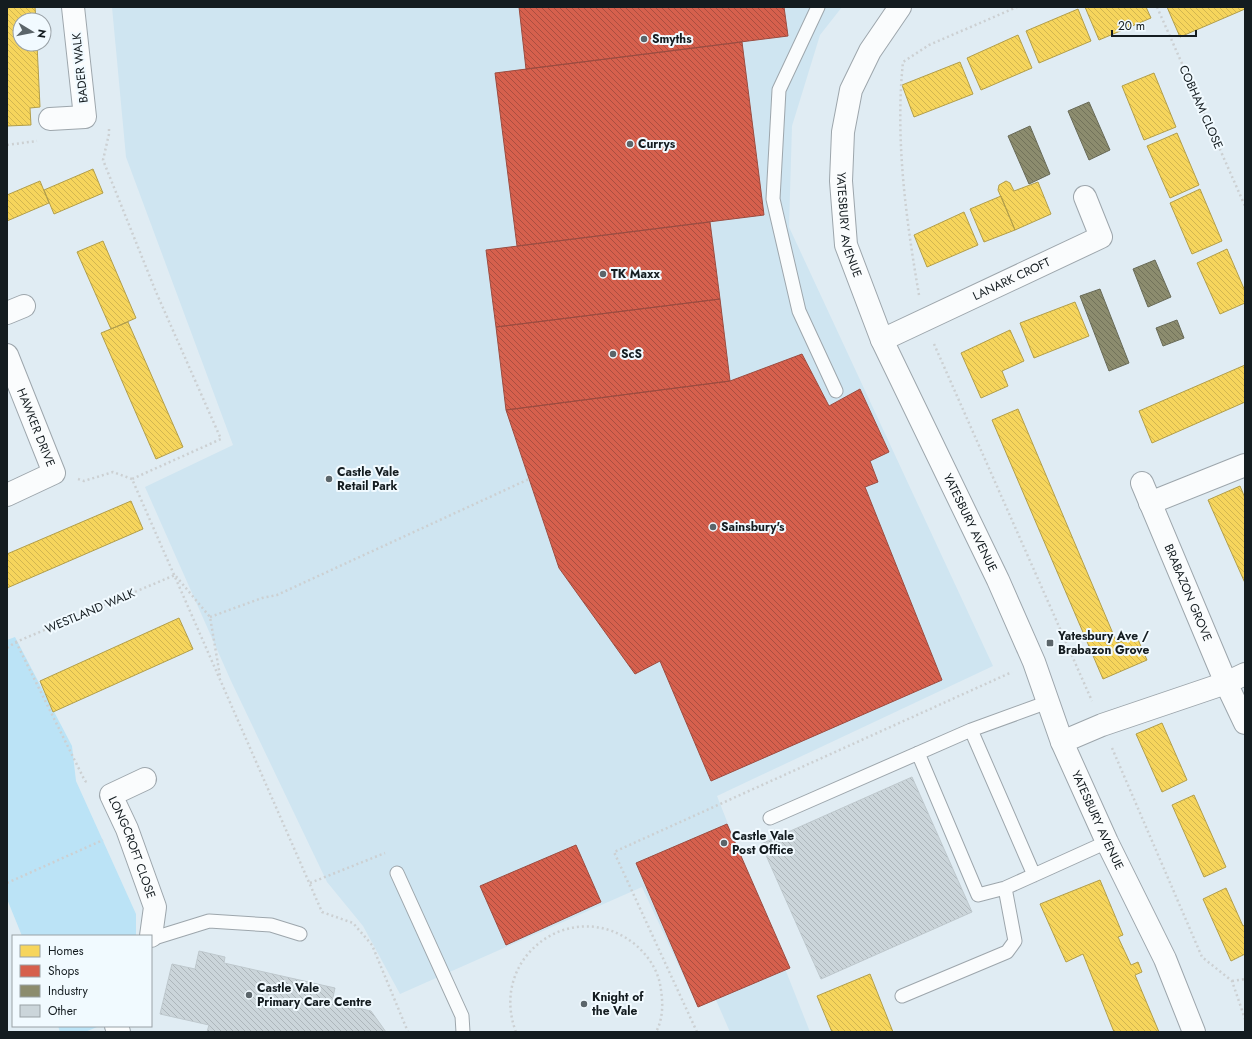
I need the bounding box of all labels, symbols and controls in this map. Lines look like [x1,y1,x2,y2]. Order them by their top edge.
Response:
north arrow [12,12,52,52]
scale bar [1112,12,1196,38]
text: 20 m [1118,17,1145,35]
text: N [33,28,50,39]
place label: Smyths [652,30,692,48]
street label: BADER WALK [67,32,93,104]
marker: Smyths [639,34,649,44]
street label: COBHAM CLOSE [1174,62,1228,152]
place label: Currys [638,135,676,153]
marker: Currys [625,139,635,149]
street label: YATESBURY AVENUE [832,171,866,280]
street label: LANARK CROFT [970,253,1053,305]
place label: TK Maxx [611,265,661,283]
marker: TK Maxx [598,269,608,279]
place label: ScS [621,345,642,363]
marker: ScS [608,349,618,359]
street label: HAWKER DRIVE [12,385,60,470]
place label: Castle Vale Retail Park [337,463,399,495]
street label: YATESBURY AVENUE [939,470,1002,575]
marker: Castle Vale Retail Park [324,474,334,484]
place label: Sainsbury's [721,518,785,536]
marker: Sainsbury's [708,522,718,532]
street label: BRABAZON GROVE [1160,541,1216,644]
street label: WESTLAND WALK [42,584,138,638]
place label: Yatesbury Ave / Brabazon Grove [1057,627,1150,659]
marker: Yatesbury Ave / Brabazon Grove [1045,638,1055,648]
street label: YATESBURY AVENUE [1067,768,1128,873]
street label: LONGCROFT CLOSE [104,793,160,901]
place label: Castle Vale Post Office [732,827,794,859]
marker: Castle Vale Post Office [719,838,729,848]
legend [12,935,152,1027]
text: Homes [48,942,84,960]
text: Shops [48,962,79,980]
place label: Castle Vale Primary Care Centre [257,979,372,1011]
text: Industry [48,982,89,1000]
place label: Knight of the Vale [592,988,644,1020]
marker: Castle Vale Primary Care Centre [244,990,254,1000]
marker: Knight of the Vale [579,999,589,1009]
text: Other [48,1002,78,1020]

